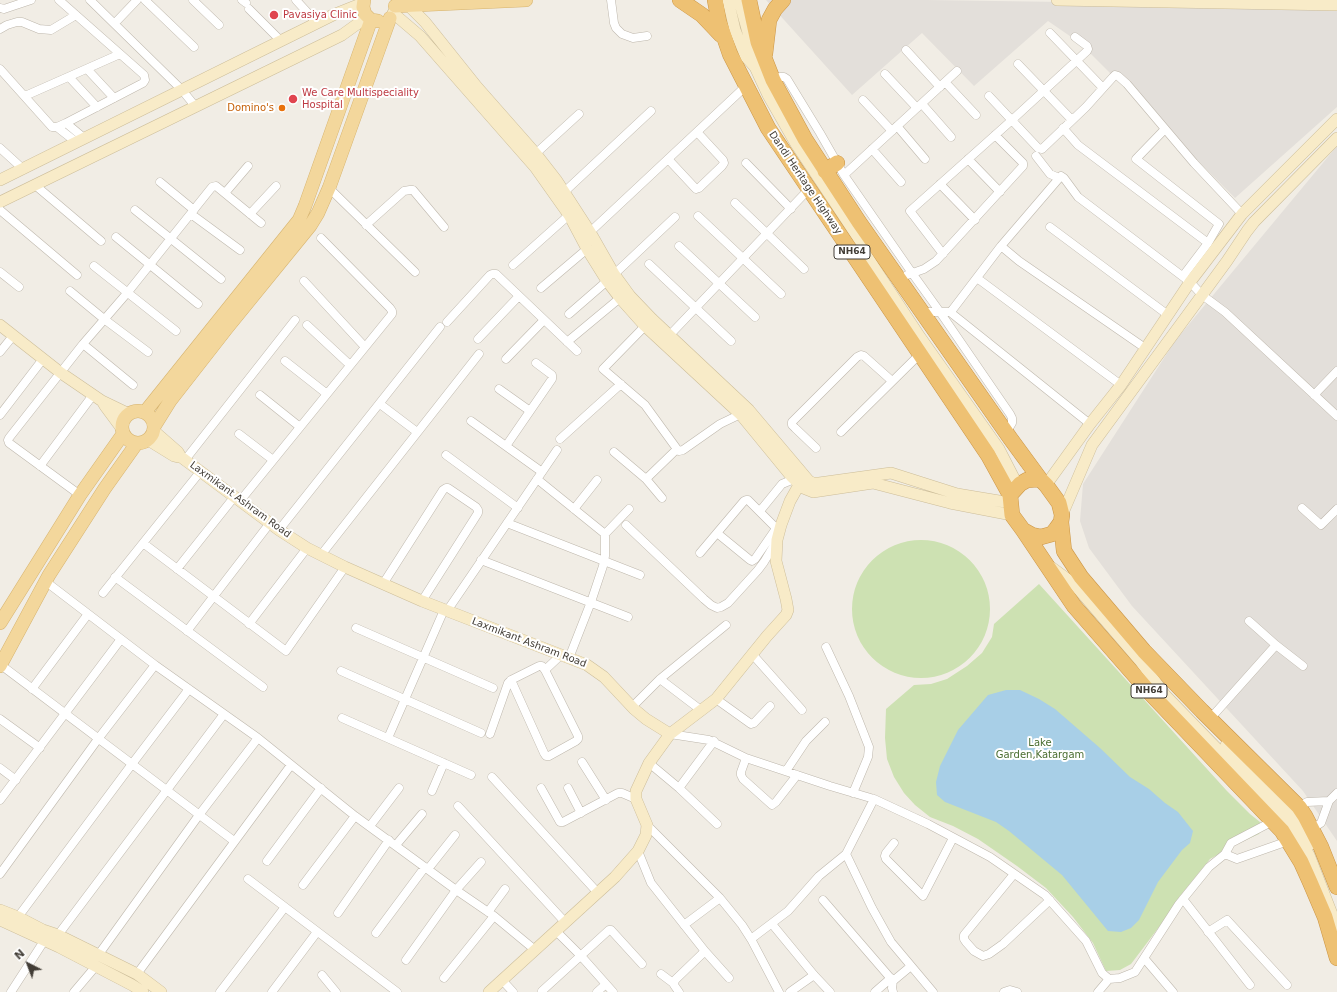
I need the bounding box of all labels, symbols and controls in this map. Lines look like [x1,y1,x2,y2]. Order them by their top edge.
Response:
marker: Pavasiya Clinic [268,9,280,21]
place label: Pavasiya Clinic [283,9,357,21]
place label: We Care Multispeciality Hospital [302,87,419,110]
marker: We Care Multispeciality Hospital [287,93,299,105]
place label: Domino's [227,102,274,114]
marker: Domino's [277,103,287,113]
street label: Dandi Heritage Highway [766,129,844,237]
road number: NH64 [834,245,870,259]
street label: Laxmikant Ashram Road [187,459,293,541]
street label: Laxmikant Ashram Road [470,616,588,670]
road number: NH64 [1131,684,1167,698]
park label: Lake Garden,Katargam [996,737,1084,760]
north arrow [8,944,48,984]
text: N [12,947,27,963]

